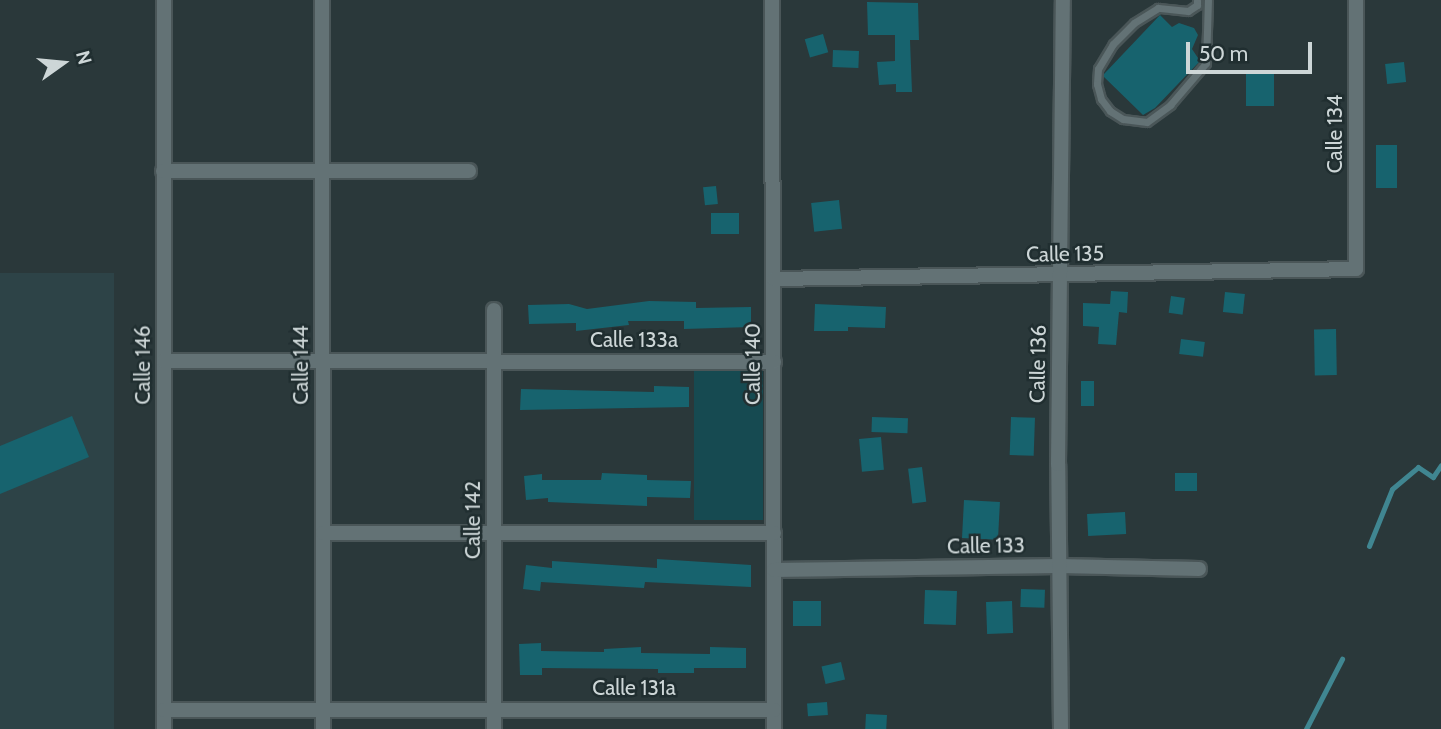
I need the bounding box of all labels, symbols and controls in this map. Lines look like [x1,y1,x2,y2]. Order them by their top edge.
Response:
north arrow [28,28,98,98]
scale bar [1189,28,1315,72]
text: 50 m [1199,41,1248,66]
text: N [71,48,97,67]
street label: Calle 134 [1322,95,1348,173]
street label: Calle 135 [1026,241,1104,267]
street label: Calle 140 [740,323,766,405]
street label: Calle 146 [130,325,156,405]
street label: Calle 144 [288,325,314,405]
street label: Calle 136 [1025,325,1051,403]
street label: Calle 133a [590,327,678,353]
street label: Calle 142 [460,481,486,559]
street label: Calle 133 [947,533,1025,559]
street label: Calle 131a [592,675,676,701]

